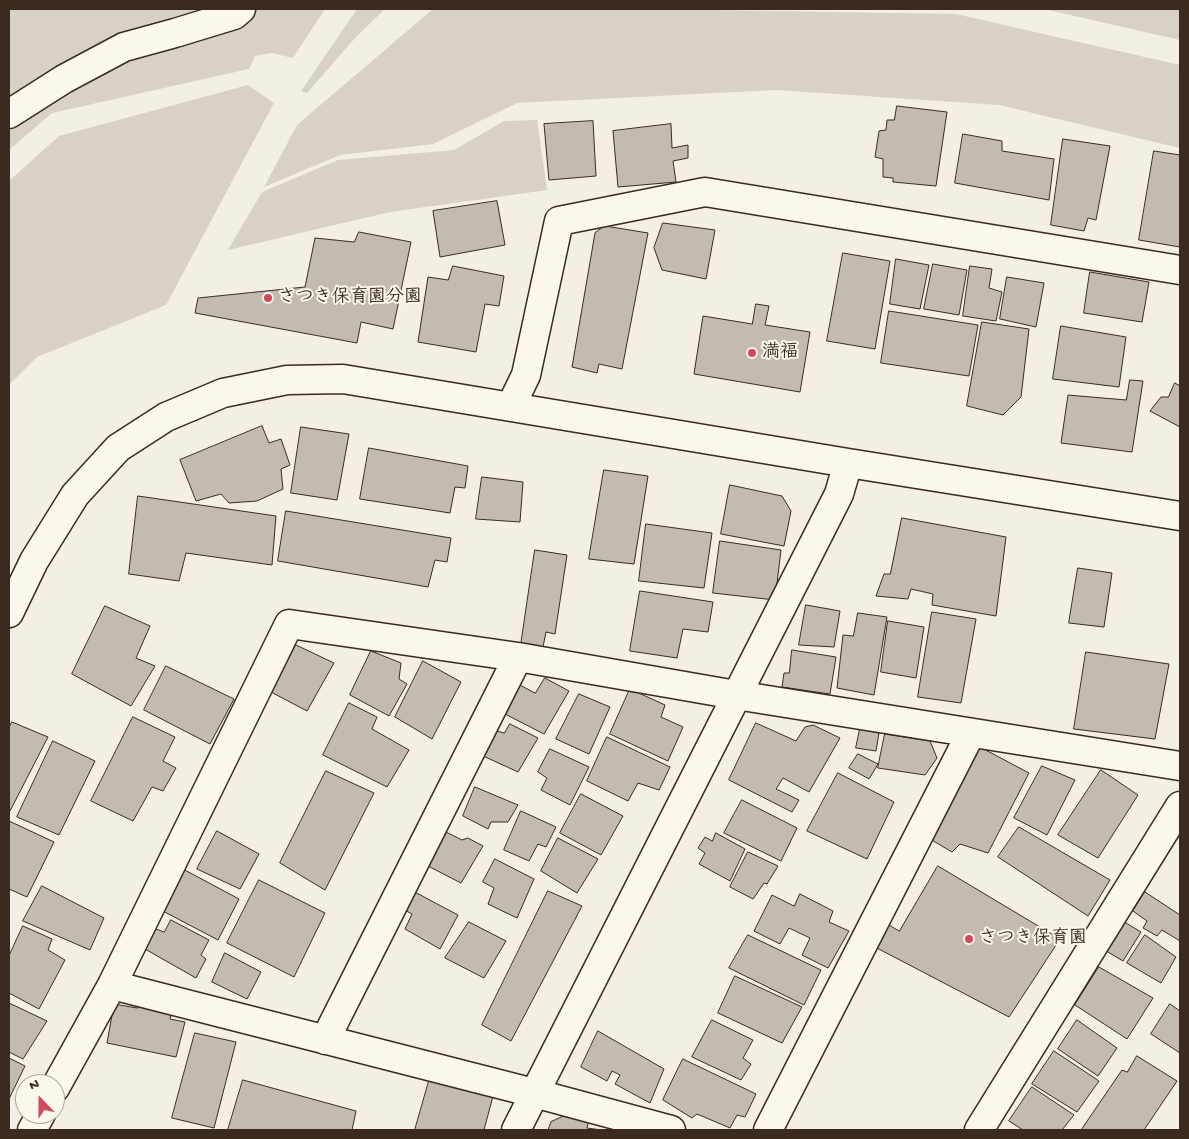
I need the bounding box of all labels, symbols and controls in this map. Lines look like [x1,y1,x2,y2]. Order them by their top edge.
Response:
place label: さつき保育園分園 [278,287,422,309]
marker: さつき保育園分園 [262,292,274,304]
place label: 満福 [762,342,798,364]
marker: 満福 [746,347,758,359]
place label: さつき保育園 [979,928,1087,950]
marker: さつき保育園 [963,933,975,945]
north arrow [15,1074,65,1124]
text: N [27,1076,42,1095]

